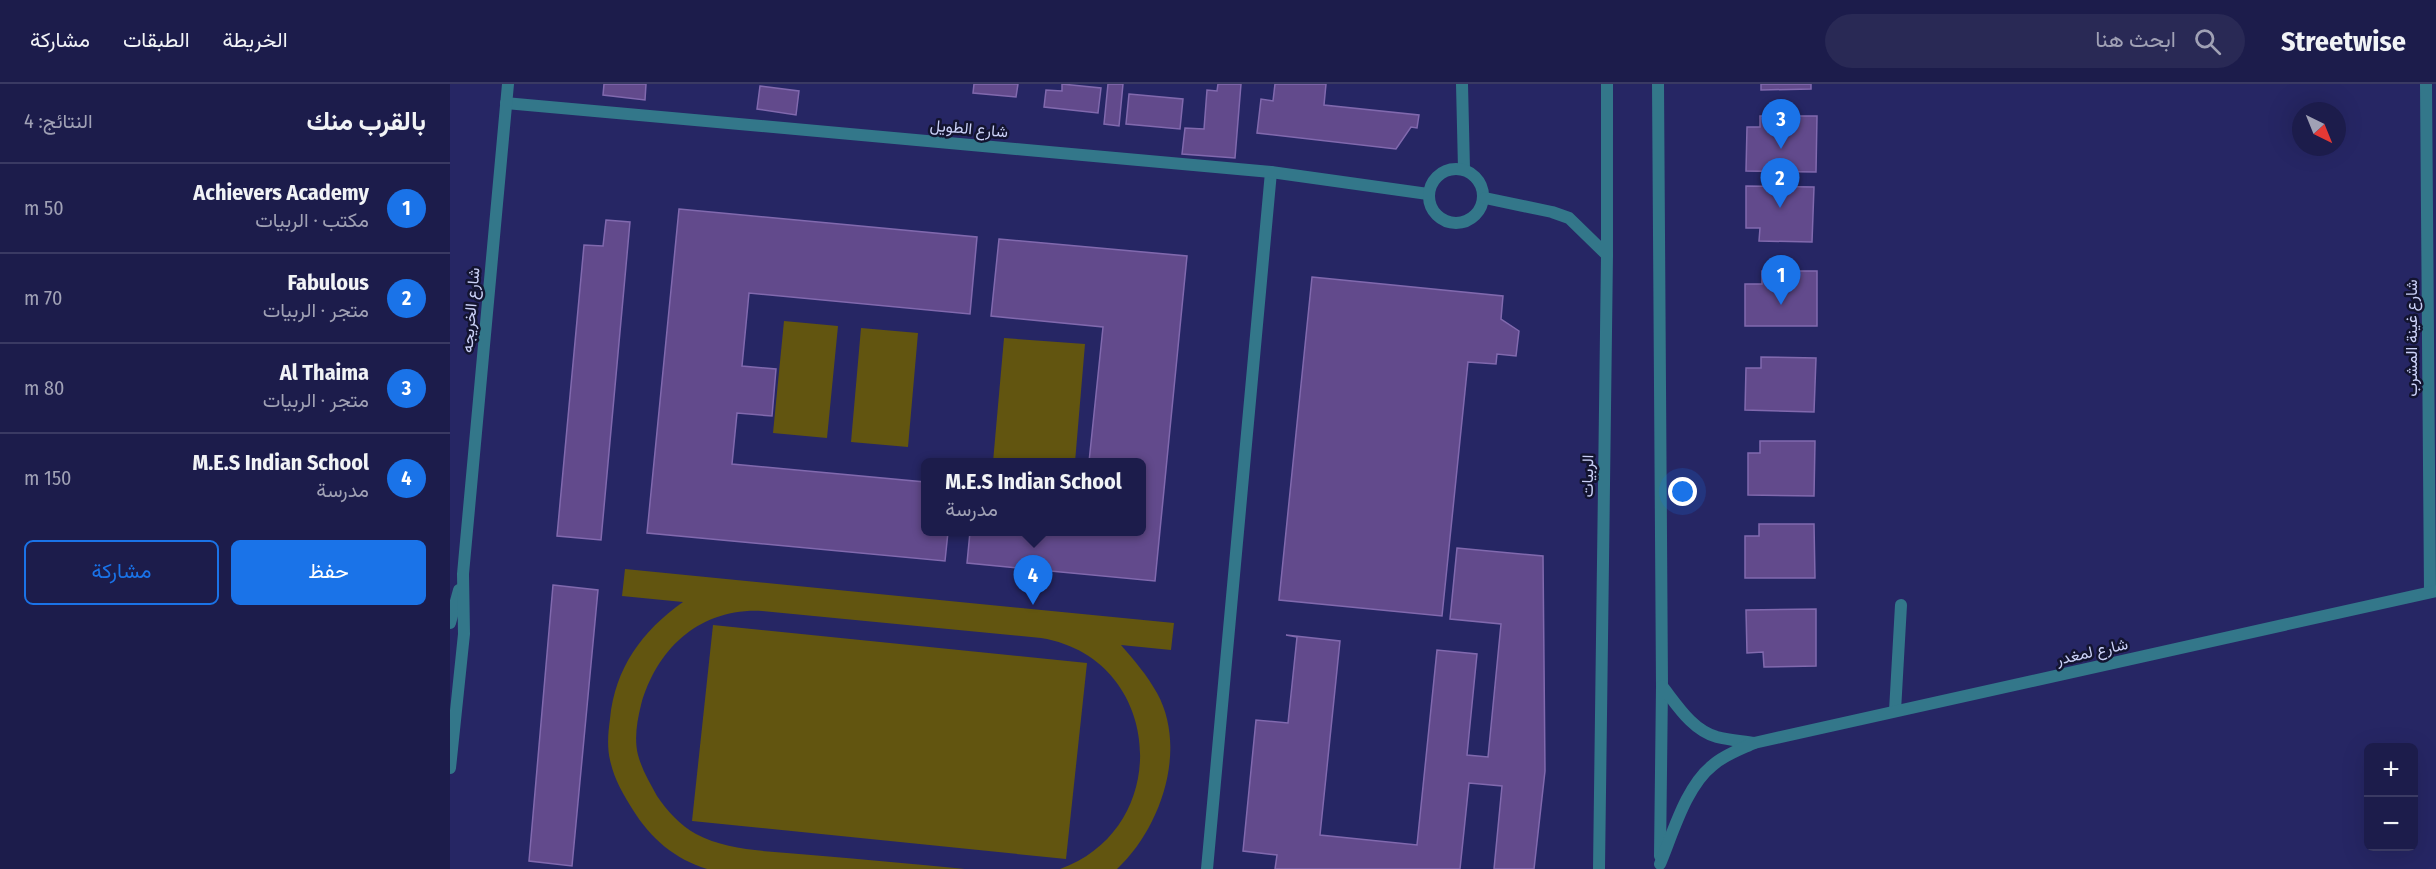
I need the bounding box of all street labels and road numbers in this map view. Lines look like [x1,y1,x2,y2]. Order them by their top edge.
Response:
street label: شارع الطويل [929,116,1009,143]
street label: شارع الخريجه [457,267,486,354]
street label: شارع غينة المشرب [2402,279,2423,397]
street label: الربيات [1578,454,1598,498]
street label: شارع لمغدر [2053,634,2130,671]

